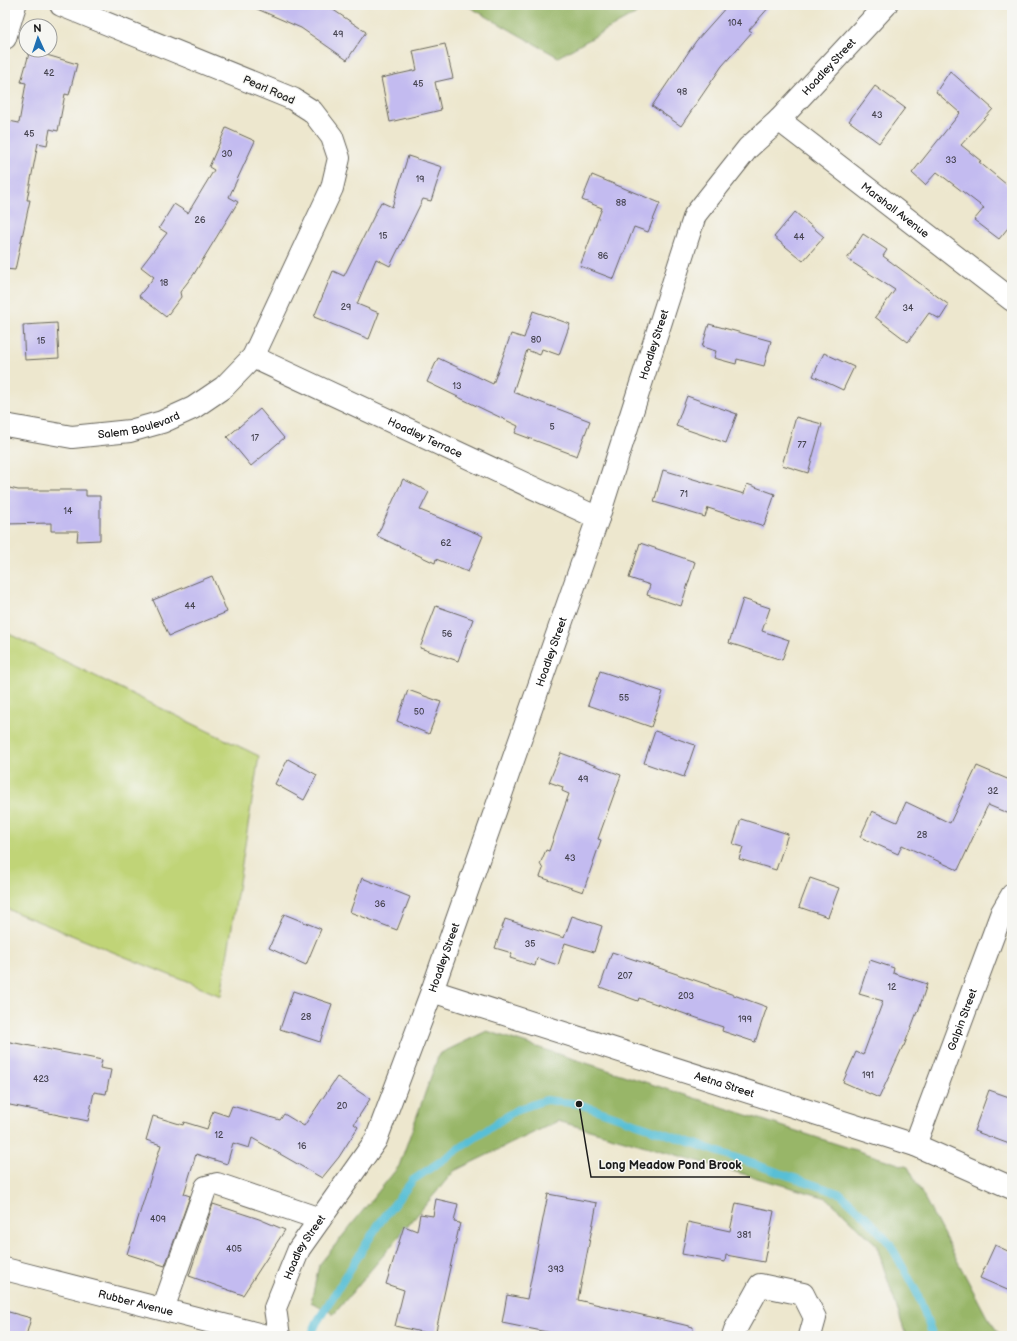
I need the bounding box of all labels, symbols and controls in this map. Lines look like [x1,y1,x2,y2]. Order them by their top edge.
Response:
north arrow [18,18,58,58]
house number: 104 [728,18,743,29]
text: N [33,22,42,35]
house number: 49 [333,29,343,40]
street label: Hoadley Street [799,35,859,98]
house number: 42 [44,68,55,79]
street label: Pearl Road [241,73,297,107]
house number: 45 [413,79,423,90]
house number: 98 [677,87,687,98]
house number: 43 [871,110,883,121]
house number: 45 [24,129,34,140]
house number: 30 [222,149,232,160]
house number: 33 [945,155,957,166]
house number: 19 [416,174,424,185]
street label: Marshall Avenue [859,180,932,240]
house number: 88 [616,198,626,209]
house number: 26 [195,215,206,226]
house number: 15 [379,231,387,242]
house number: 44 [794,232,805,243]
house number: 86 [598,251,609,262]
house number: 18 [160,278,168,289]
house number: 29 [341,302,351,313]
house number: 34 [902,303,914,314]
street label: Hoadley Street [636,307,671,381]
house number: 80 [531,335,541,346]
house number: 15 [37,336,45,347]
house number: 13 [452,381,462,392]
street label: Salem Boulevard [97,408,181,441]
street label: Hoadley Terrace [386,414,465,461]
house number: 5 [549,422,555,433]
house number: 17 [251,433,260,444]
house number: 77 [798,440,807,451]
house number: 71 [680,489,688,500]
house number: 14 [64,506,73,517]
house number: 62 [441,538,452,549]
house number: 44 [185,601,196,612]
street label: Hoadley Street [533,615,569,688]
house number: 56 [442,629,453,640]
house number: 55 [619,693,629,704]
house number: 50 [414,707,424,718]
house number: 49 [578,774,588,785]
house number: 32 [988,786,999,797]
house number: 28 [917,830,927,841]
house number: 43 [564,853,576,864]
house number: 36 [374,899,386,910]
street label: Hoadley Street [426,920,462,994]
house number: 35 [525,939,535,950]
house number: 207 [617,971,633,982]
house number: 12 [888,982,897,993]
street label: Galpin Street [944,986,980,1052]
house number: 203 [678,991,695,1002]
house number: 28 [301,1012,311,1023]
house number: 199 [738,1014,752,1025]
street label: Aetna Street [693,1069,757,1100]
house number: 191 [862,1070,874,1081]
house number: 423 [33,1074,50,1085]
house number: 20 [337,1101,347,1112]
house number: 12 [215,1130,224,1141]
house number: 16 [298,1141,307,1152]
callout: Long Meadow Pond Brook [591,1153,750,1177]
text: Long Meadow Pond Brook [598,1158,742,1173]
street label: Hoadley Street [281,1212,328,1282]
house number: 409 [150,1214,166,1225]
house number: 381 [737,1230,751,1241]
house number: 405 [226,1244,242,1255]
house number: 393 [548,1264,565,1275]
street label: Rubber Avenue [97,1287,175,1319]

